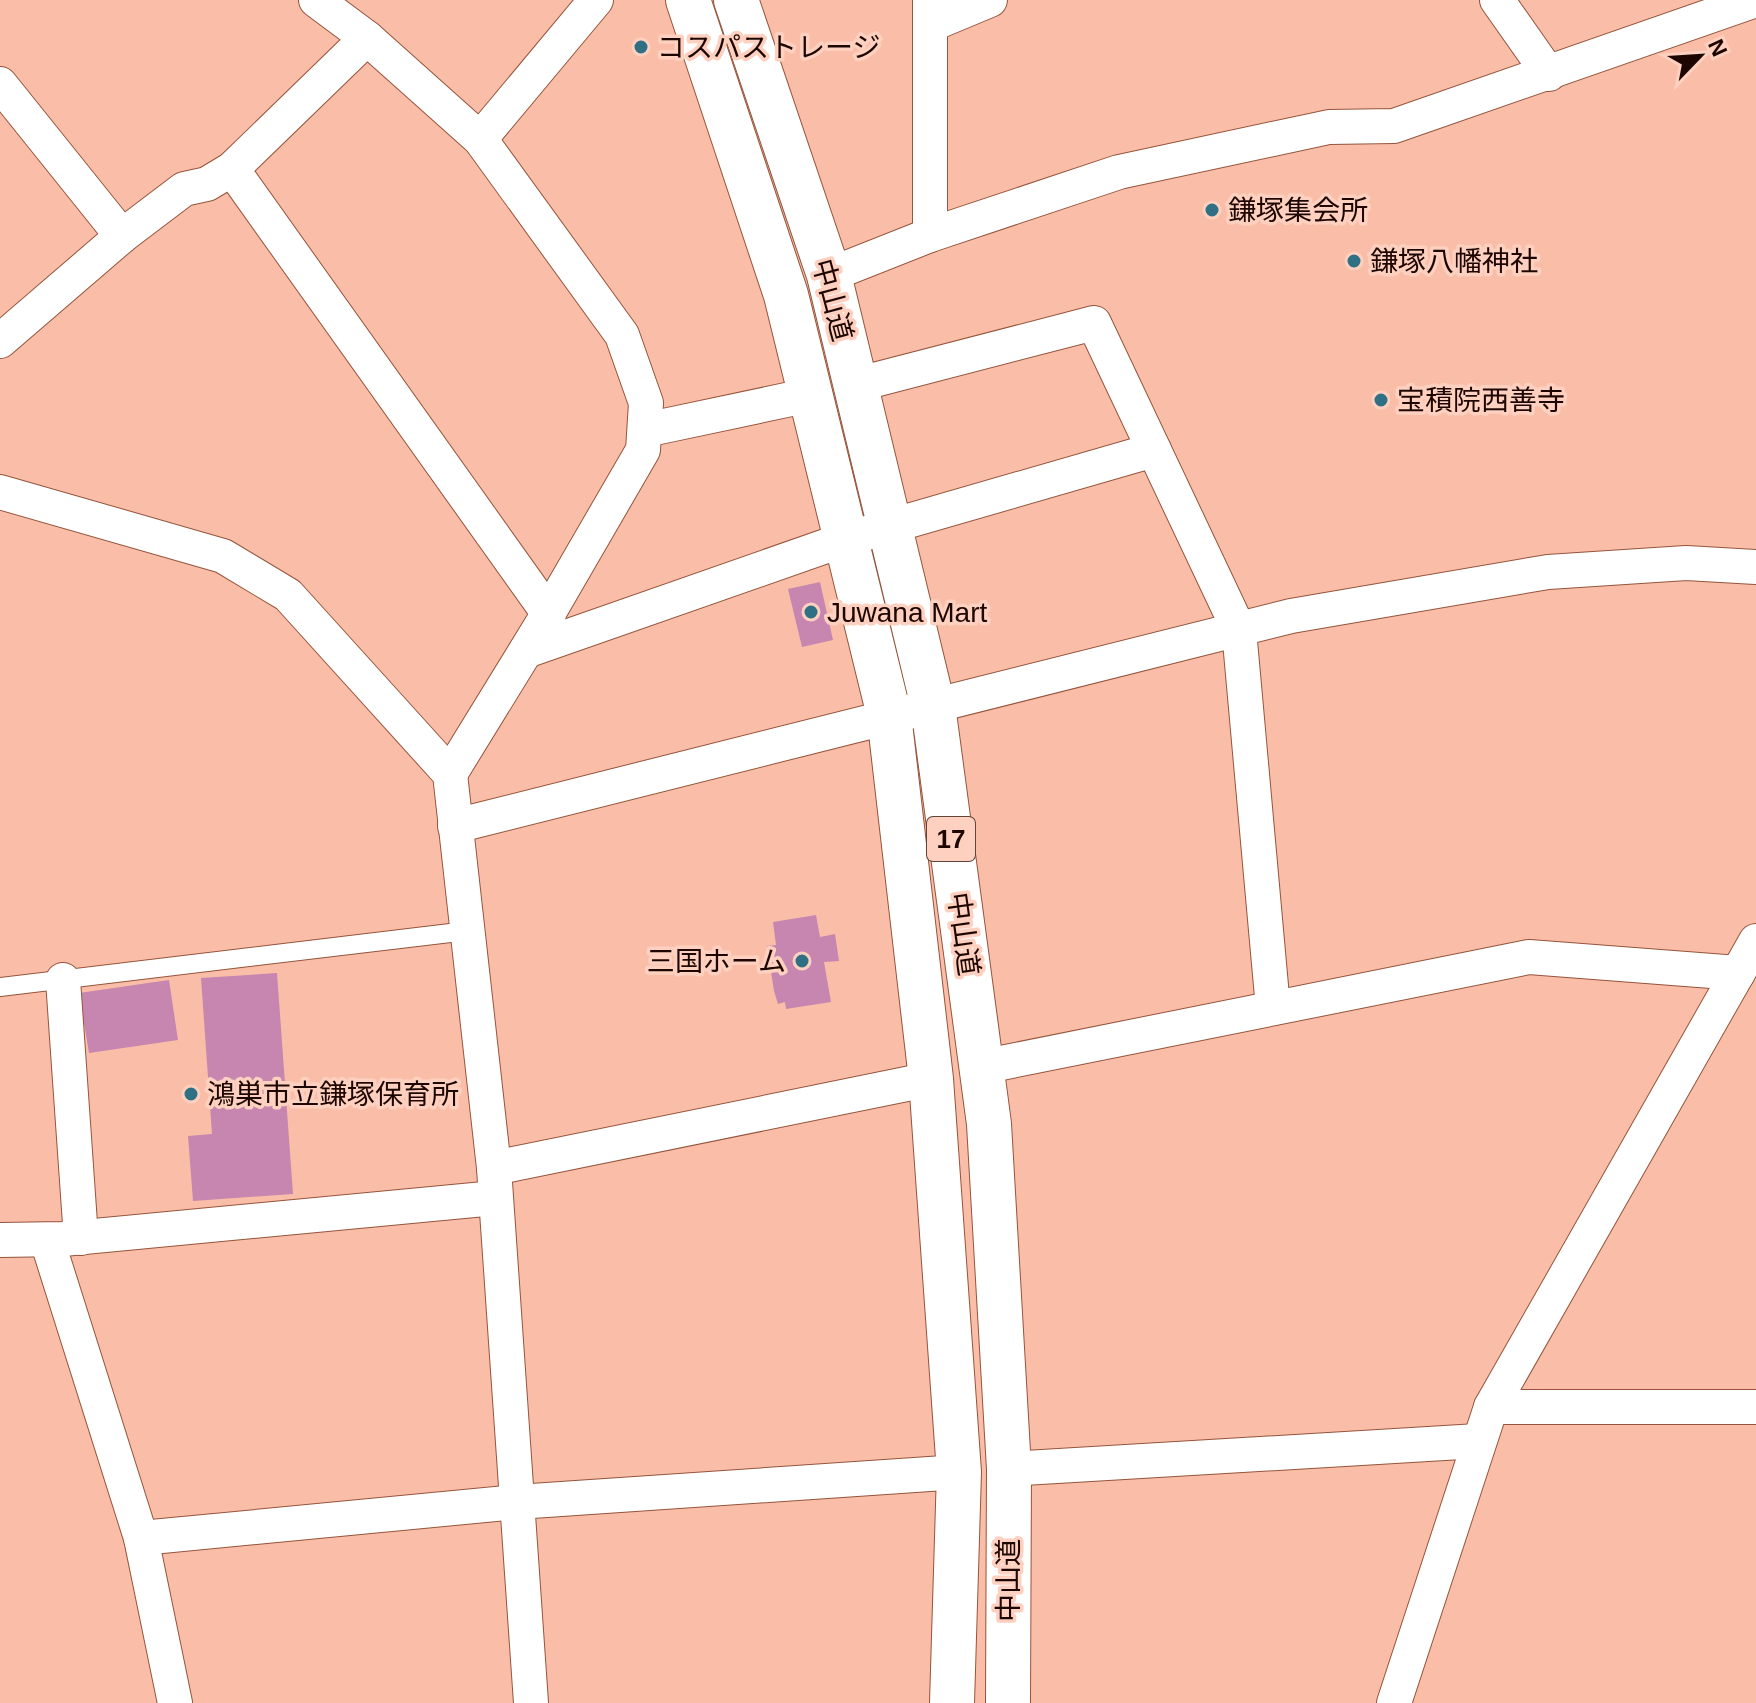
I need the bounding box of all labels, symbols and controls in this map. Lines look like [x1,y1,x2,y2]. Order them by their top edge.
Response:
north arrow [1660,16,1740,96]
place label: コスパストレージ [657,32,880,63]
text: N [1703,35,1732,60]
marker: コスパストレージ [632,38,650,56]
place label: 鎌塚集会所 [1228,195,1368,226]
marker: 鎌塚集会所 [1203,201,1221,219]
place label: 鎌塚八幡神社 [1370,246,1538,277]
marker: 鎌塚八幡神社 [1345,252,1363,270]
street label: 中山道 [807,256,858,345]
place label: 宝積院西善寺 [1397,385,1565,416]
marker: 宝積院西善寺 [1372,391,1390,409]
place label: Juwana Mart [827,597,988,628]
marker: Juwana Mart [802,603,820,621]
road number: 17 [927,817,975,861]
street label: 中山道 [942,890,985,978]
place label: 三国ホーム [647,946,786,977]
marker: 三国ホーム [793,952,811,970]
place label: 鴻巣市立鎌塚保育所 [207,1079,459,1110]
marker: 鴻巣市立鎌塚保育所 [182,1085,200,1103]
street label: 中山道 [993,1538,1024,1622]

